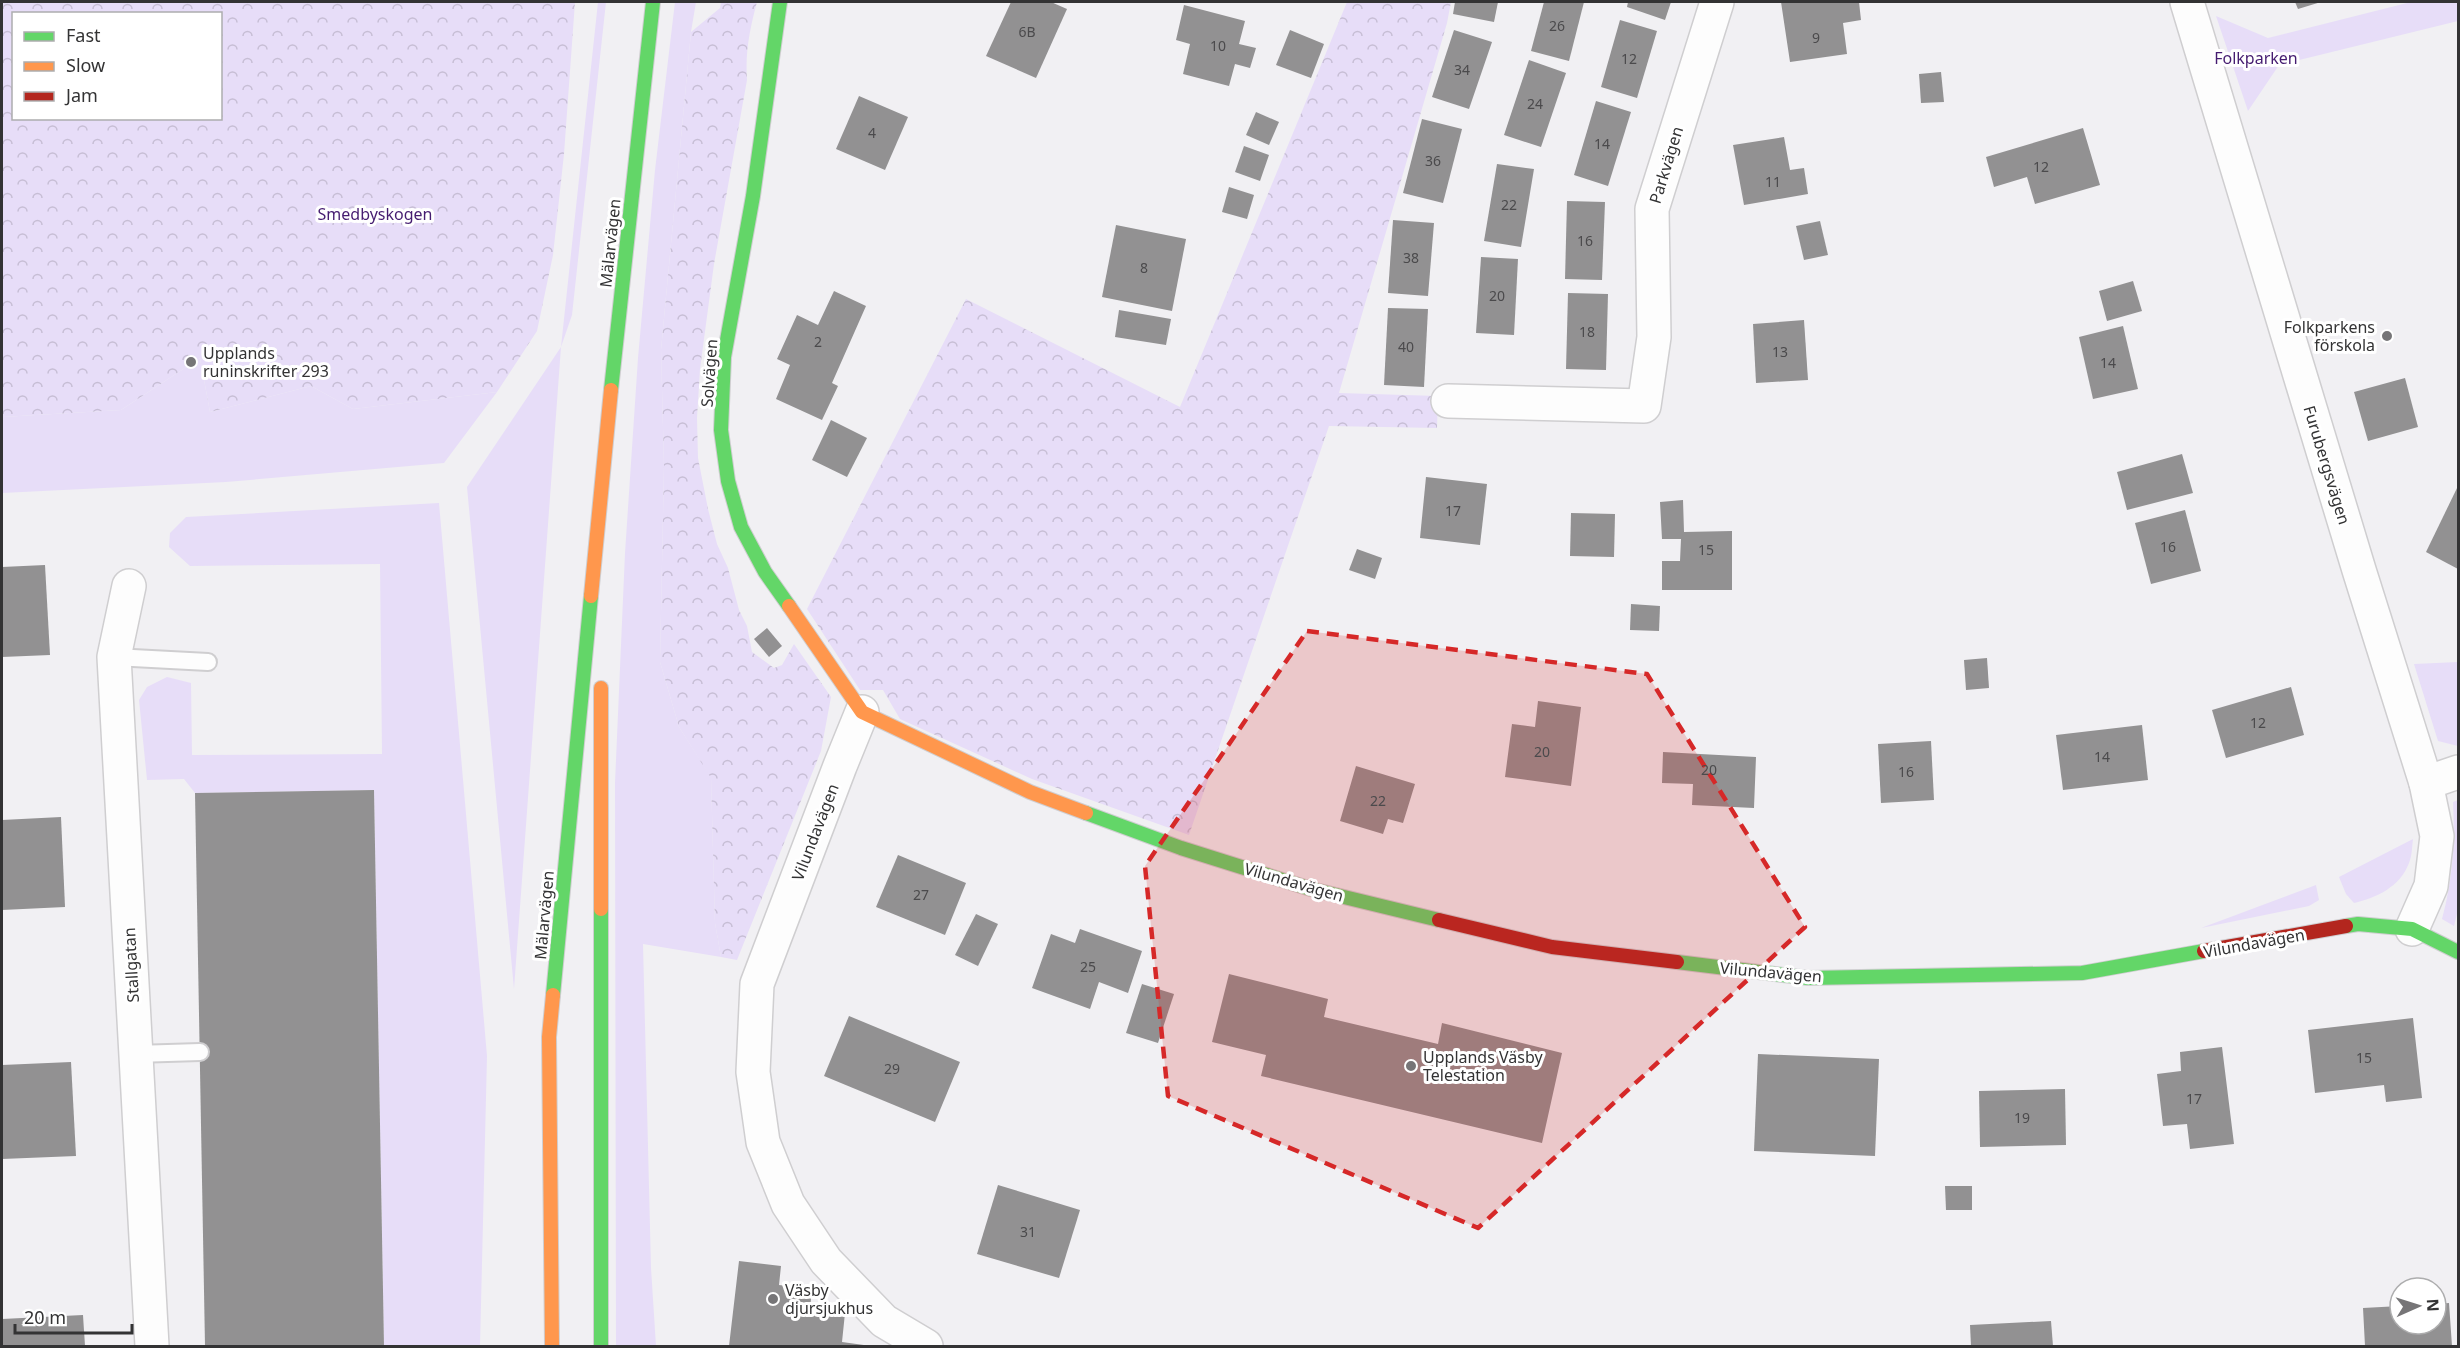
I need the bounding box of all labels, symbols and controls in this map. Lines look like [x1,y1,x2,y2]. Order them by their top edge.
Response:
legend [12,12,222,120]
house number: 26 [1549,16,1565,35]
house number: 6B [1018,22,1036,41]
text: Fast [66,23,101,47]
house number: 9 [1812,28,1820,47]
house number: 10 [1210,36,1226,55]
park label: Folkparken [2214,47,2298,69]
house number: 12 [1621,49,1637,68]
text: Slow [66,53,105,77]
house number: 34 [1454,60,1470,79]
text: Jam [64,83,98,107]
house number: 24 [1527,94,1543,113]
house number: 4 [868,123,876,142]
street label: Parkvägen [1644,124,1688,206]
house number: 14 [1594,134,1610,153]
house number: 36 [1425,151,1441,170]
house number: 12 [2033,157,2049,176]
house number: 11 [1765,172,1781,191]
house number: 22 [1501,195,1517,214]
street label: Mälarvägen [594,198,626,288]
park label: Smedbyskogen [318,203,432,225]
house number: 16 [1577,231,1593,250]
house number: 38 [1403,248,1419,267]
house number: 8 [1140,258,1148,277]
house number: 20 [1489,286,1505,305]
place label: Folkparkens förskola [2284,316,2375,356]
house number: 18 [1579,322,1595,341]
marker: Folkparkens förskola [2380,329,2394,343]
house number: 2 [814,332,822,351]
house number: 40 [1398,337,1414,356]
street label: Solvägen [696,338,722,408]
place label: Upplands runinskrifter 293 [203,342,329,382]
house number: 13 [1772,342,1788,361]
house number: 14 [2100,353,2116,372]
marker: Upplands runinskrifter 293 [184,355,198,369]
street label: Furubergsvägen [2298,403,2356,527]
house number: 17 [1445,501,1461,520]
house number: 16 [2160,537,2176,556]
house number: 15 [1698,540,1714,559]
house number: 12 [2250,713,2266,732]
house number: 20 [1534,742,1550,761]
house number: 14 [2094,747,2110,766]
house number: 20 [1701,760,1717,779]
house number: 16 [1898,762,1914,781]
street label: Vilundavägen [786,780,844,884]
house number: 22 [1370,791,1386,810]
street label: Vilundavägen [1242,857,1346,907]
street label: Mälarvägen [529,870,559,960]
house number: 27 [913,885,929,904]
street label: Vilundavägen [2202,923,2306,963]
street label: Stallgatan [118,927,144,1003]
house number: 25 [1080,957,1096,976]
street label: Vilundavägen [1719,957,1823,987]
place label: Upplands Väsby Telestation [1423,1046,1543,1086]
house number: 15 [2356,1048,2372,1067]
house number: 29 [884,1059,900,1078]
marker: Upplands Väsby Telestation [1404,1059,1418,1073]
house number: 17 [2186,1089,2202,1108]
house number: 19 [2014,1108,2030,1127]
house number: 31 [1020,1222,1036,1241]
north arrow [2388,1276,2448,1336]
place label: Väsby djursjukhus [785,1279,873,1319]
marker: Väsby djursjukhus [766,1292,780,1306]
scale bar [15,1297,132,1335]
text: N [2422,1298,2444,1312]
text: 20 m [24,1305,66,1329]

